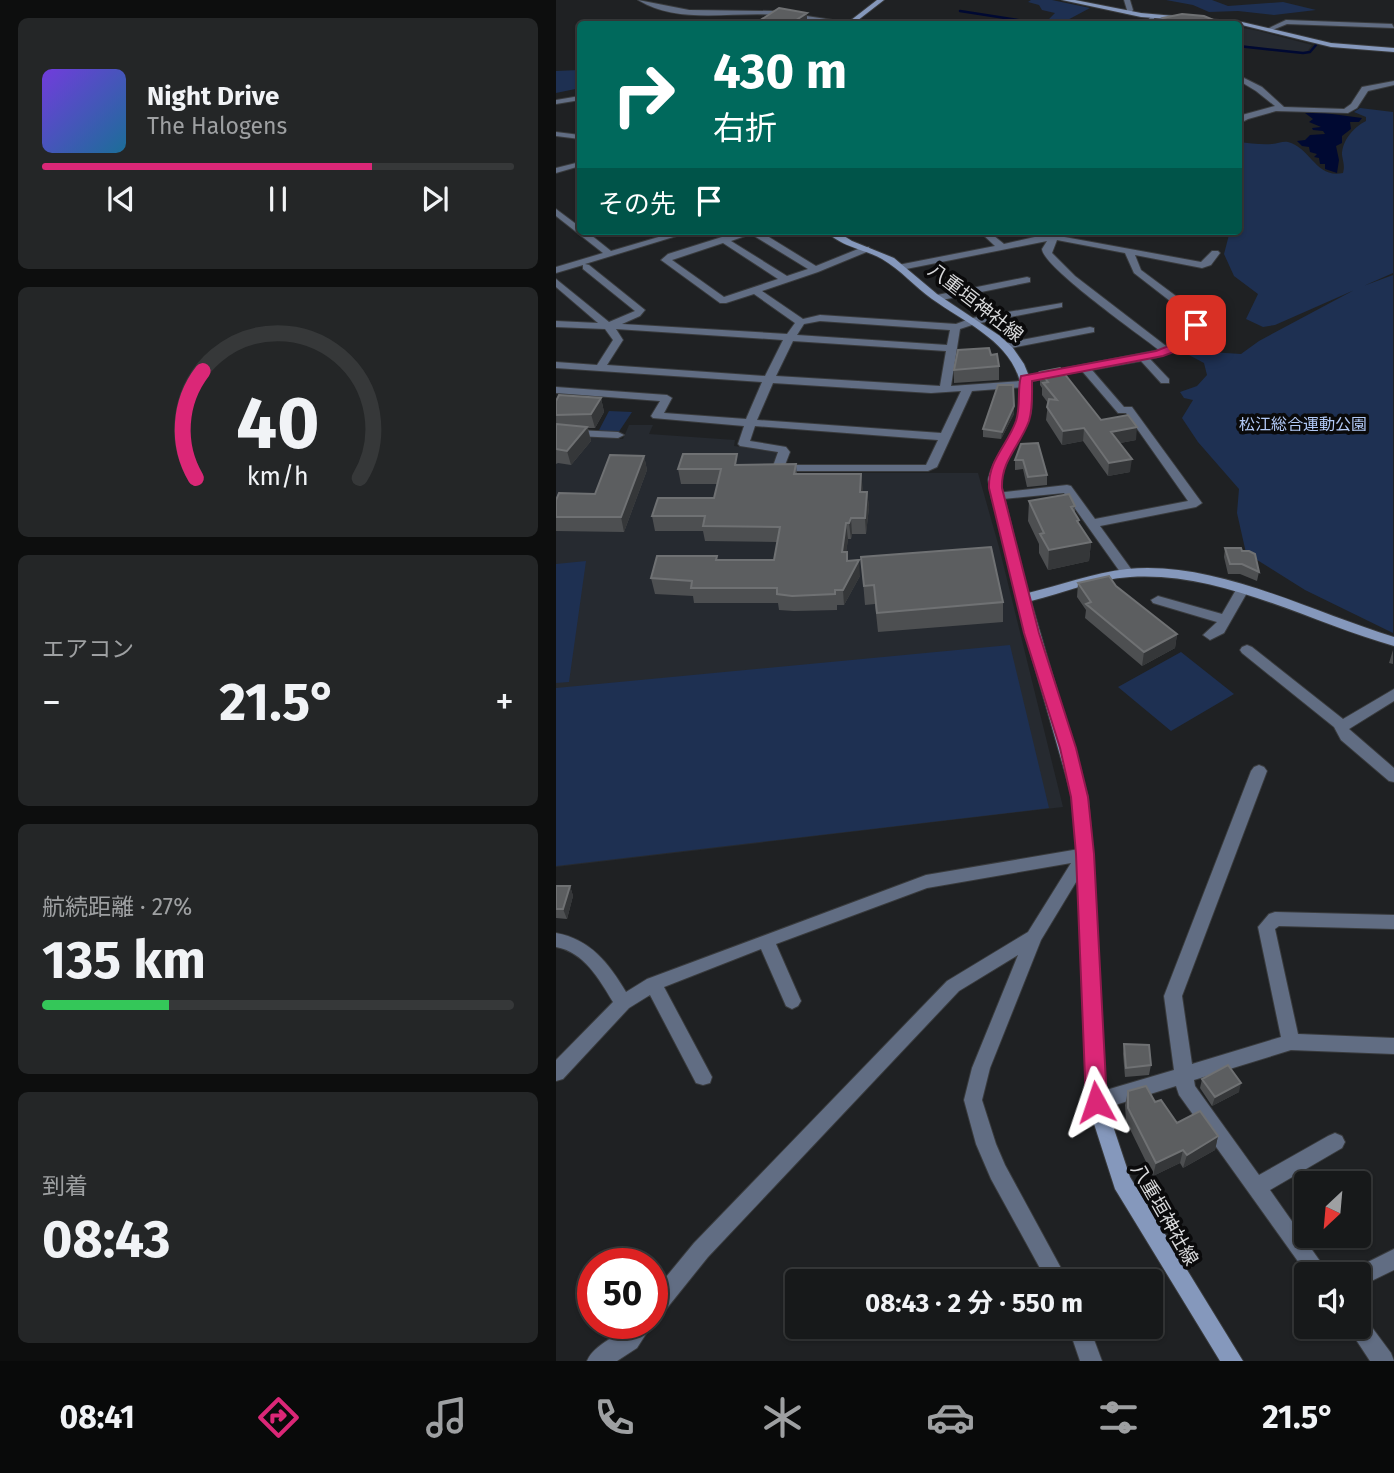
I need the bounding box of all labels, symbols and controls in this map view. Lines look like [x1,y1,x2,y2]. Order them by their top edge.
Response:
text: 430 m [713,42,847,101]
icon: right [598,49,689,140]
text: Night Drive [147,81,279,112]
text: 右折 [713,109,777,147]
text: The Halogens [147,112,287,140]
icon: previous [102,180,140,218]
icon: pause [259,180,297,218]
icon: next [416,180,454,218]
icon: arrive [690,182,728,220]
text: その先 [598,189,676,220]
street label: 八重垣神社線 [924,258,1028,347]
pin [1166,295,1226,355]
icon: arrive [1177,306,1215,344]
text: 40 [236,380,320,467]
park label: 松江総合運動公園 [1239,415,1367,434]
text: km/h [247,462,309,492]
text: エアコン [42,635,134,663]
text: 21.5° [219,671,337,734]
text: − [42,679,61,725]
text: + [495,679,514,725]
text: 航続距離 · 27% [42,893,192,921]
text: 135 km [42,929,206,992]
position arrow [1059,1065,1133,1139]
street label: 八重垣神社線 [1126,1159,1203,1269]
north arrow [1294,1171,1372,1248]
map controls [1294,1171,1371,1339]
text: 到着 [42,1172,88,1200]
text: 08:43 [42,1208,170,1271]
speed limit sign: 50 [577,1248,668,1339]
button: sound [1294,1262,1371,1339]
text: 08:43 · 2 分 · 550 m [865,1288,1083,1319]
icon: directions [254,1393,303,1442]
icon: music [422,1393,471,1442]
icon: phone [590,1393,639,1442]
icon: climate [758,1393,807,1442]
icon: car [926,1393,975,1442]
icon: filters [1094,1393,1143,1442]
text: 08:41 [60,1398,135,1436]
text: 21.5° [1262,1398,1334,1436]

